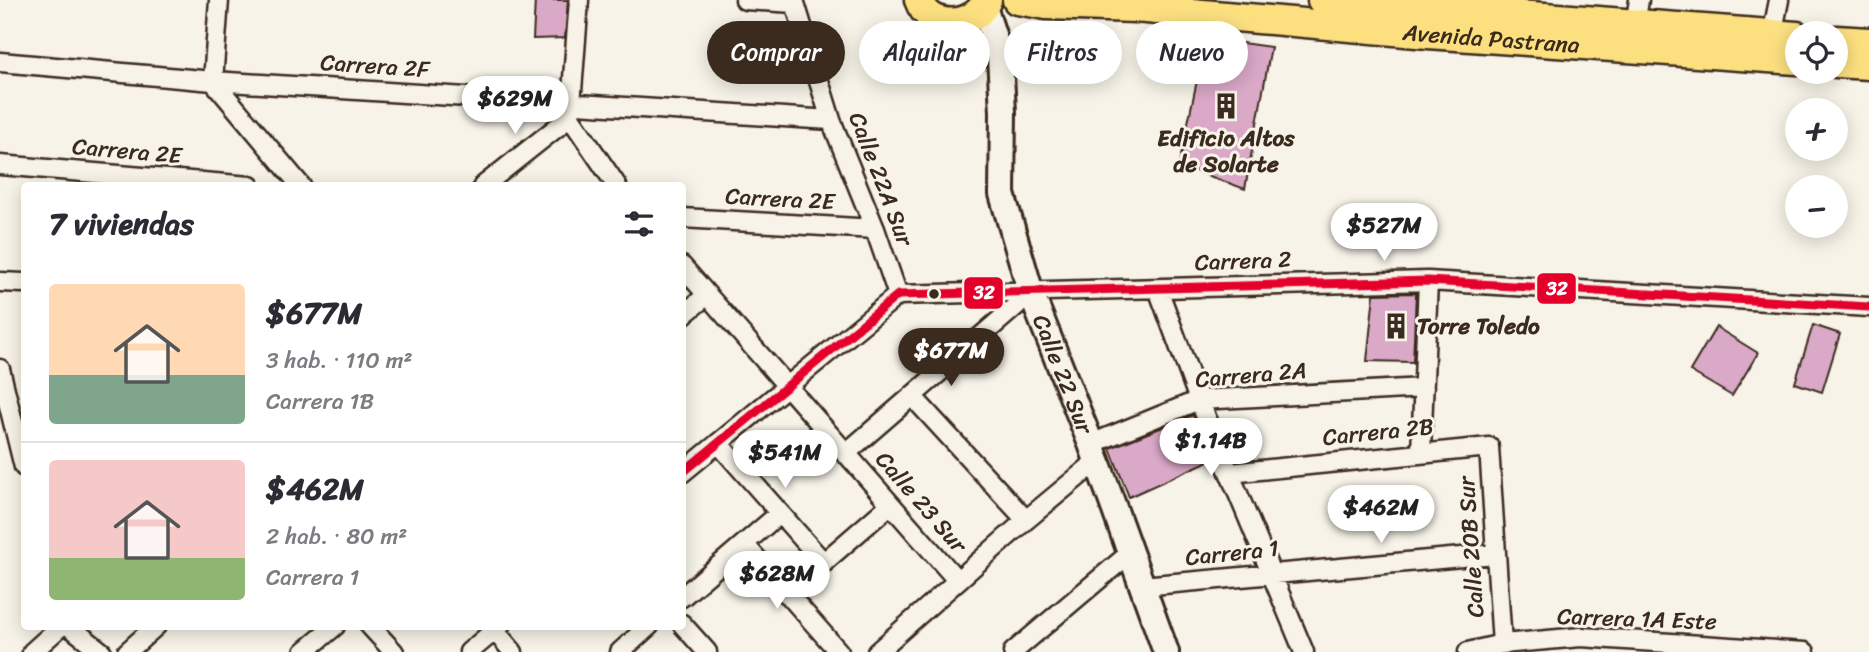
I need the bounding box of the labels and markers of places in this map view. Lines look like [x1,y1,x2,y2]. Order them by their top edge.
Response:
pin: $629M [466,76,564,136]
building icon: Edificio Altos de Solarte [1211,91,1241,121]
place label: Edificio Altos de Solarte [1157,118,1295,185]
pin: $527M [1335,204,1433,263]
unlabelled marker [927,287,941,301]
place label: Torre Toledo [1417,306,1540,347]
building icon: Torre Toledo [1381,311,1411,341]
pin: $677M [902,328,1000,388]
pin: $1.14B [1154,419,1268,478]
pin: $541M [736,430,834,490]
pin: $462M [1332,486,1430,545]
pin: $628M [728,552,826,611]

